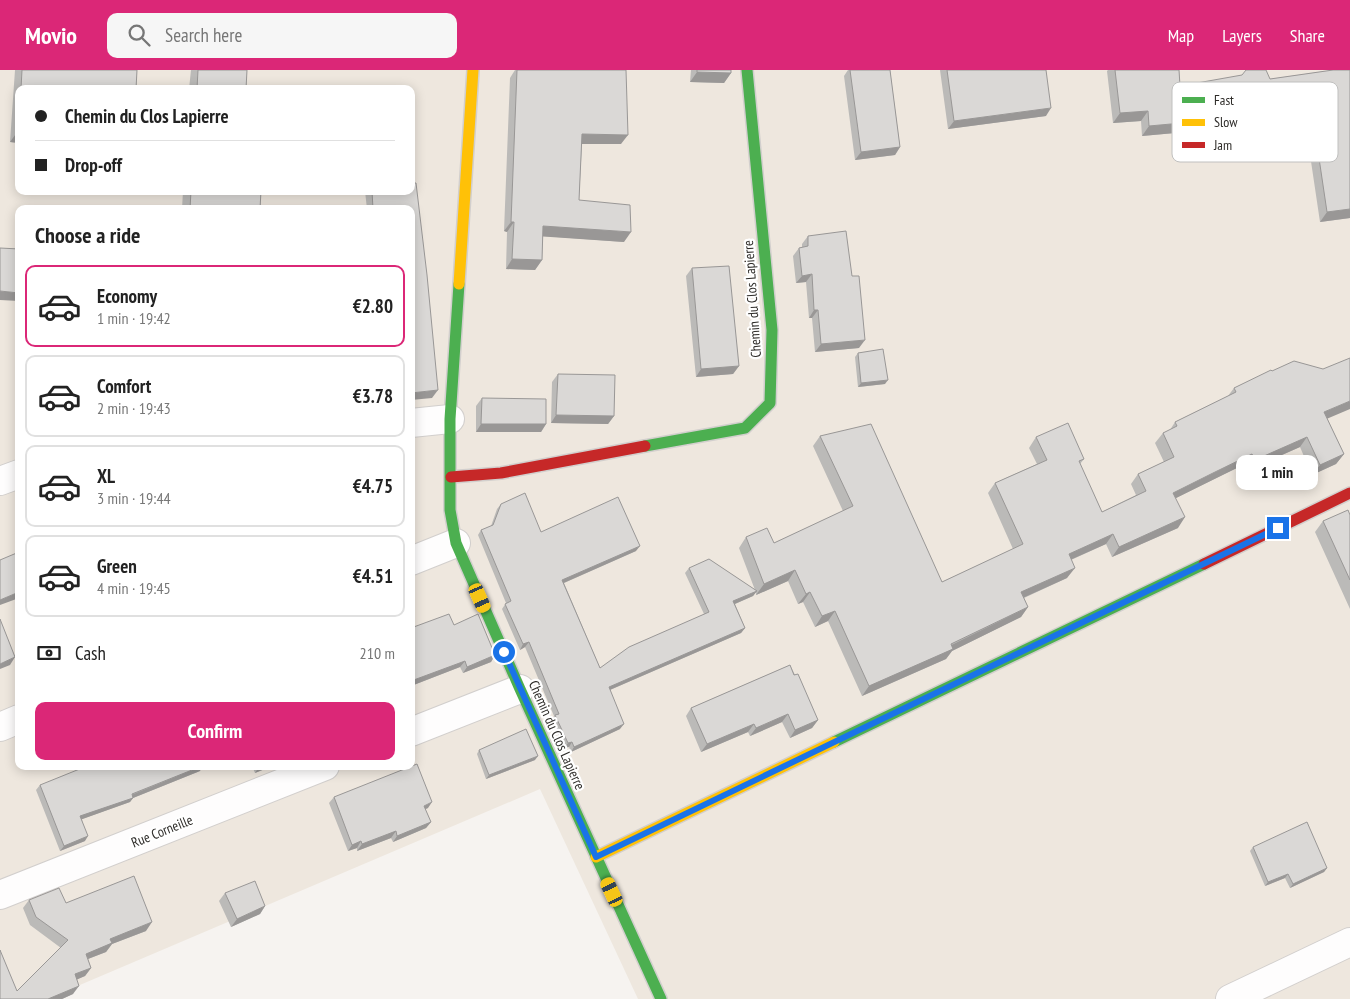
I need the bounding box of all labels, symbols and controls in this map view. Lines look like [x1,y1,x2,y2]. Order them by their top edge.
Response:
search box [107,13,457,58]
text: Movio [25,20,77,51]
icon: search [125,21,153,49]
text: Search here [165,23,242,47]
text: Map [1168,24,1194,47]
text: Layers [1222,24,1262,47]
text: Share [1290,24,1325,47]
legend [1172,82,1338,162]
text: Fast [1214,91,1234,109]
text: Chemin du Clos Lapierre [65,104,229,128]
text: Slow [1214,113,1238,131]
text: Jam [1213,136,1232,154]
text: Drop-off [65,153,122,177]
text: Choose a ride [35,221,140,249]
street label: Chemin du Clos Lapierre [739,239,765,358]
icon: car [37,284,82,329]
text: Economy [97,284,157,308]
text: €2.80 [353,294,393,318]
text: 1 min · 19:42 [97,308,171,328]
icon: car [37,374,82,419]
text: Comfort [97,374,151,398]
text: €3.78 [353,384,393,408]
text: 2 min · 19:43 [97,398,171,418]
callout: 1 min [1237,456,1319,490]
text: 1 min [1261,462,1293,482]
icon: car [37,464,82,509]
text: XL [97,464,115,488]
text: €4.75 [353,474,393,498]
text: 3 min · 19:44 [97,488,171,508]
route end [1267,517,1289,539]
icon: car [37,554,82,599]
text: Green [97,554,137,578]
text: €4.51 [353,564,393,588]
text: 4 min · 19:45 [97,578,171,598]
car [467,581,492,615]
icon: cash [35,639,63,667]
text: Cash [75,641,106,665]
route start [493,641,515,663]
text: 210 m [360,643,395,663]
street label: Chemin du Clos Lapierre [525,678,589,793]
button: Confirm [35,702,395,760]
street label: Rue Corneille [129,810,196,851]
car [598,875,625,909]

